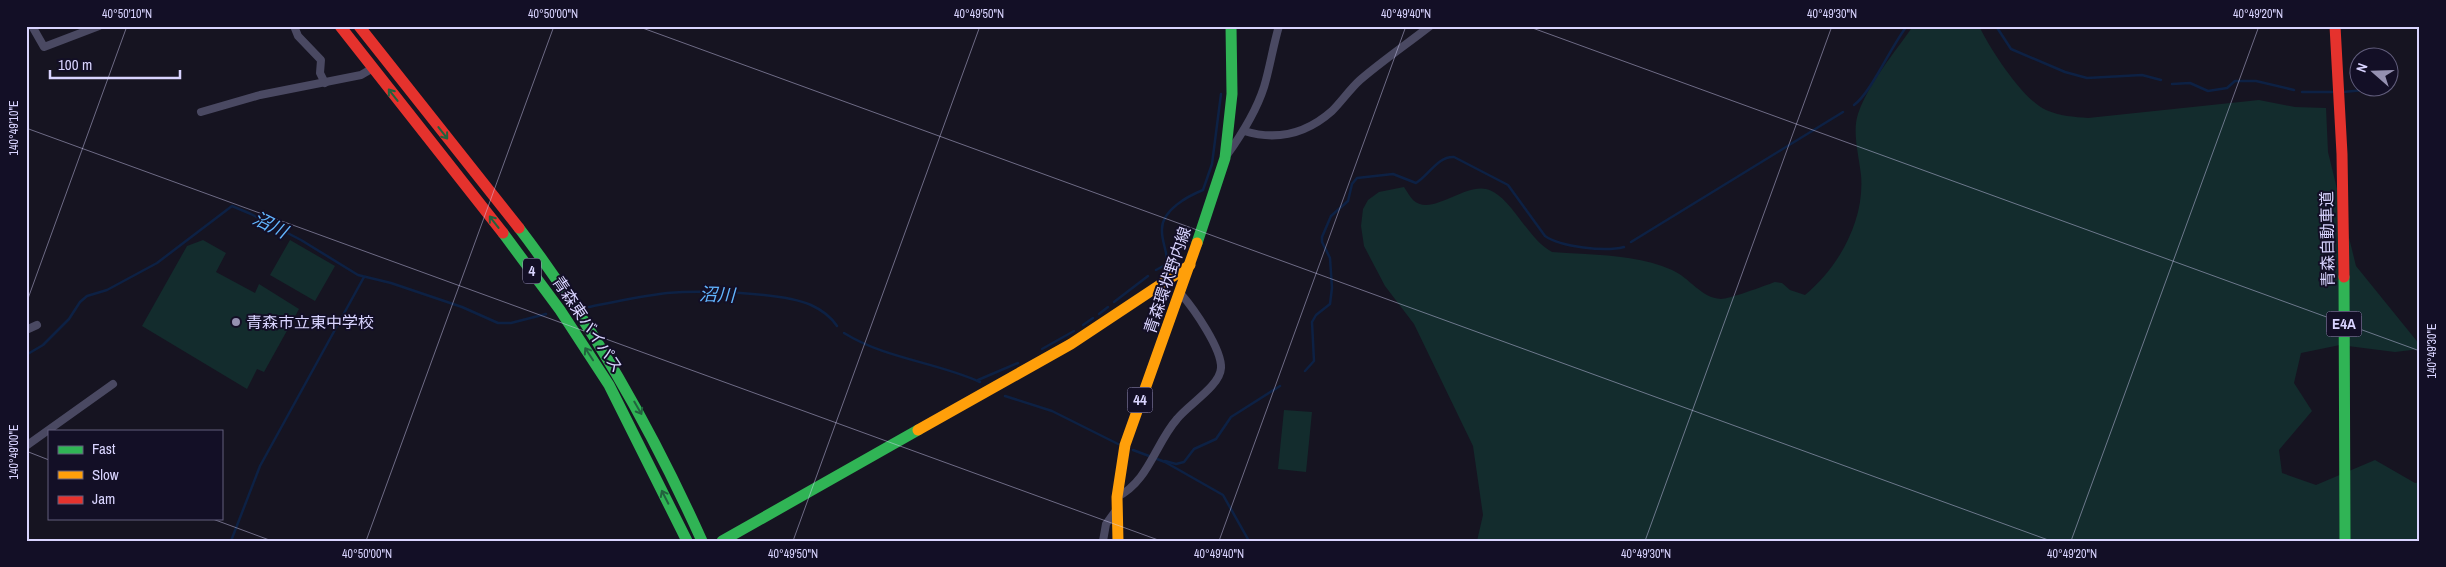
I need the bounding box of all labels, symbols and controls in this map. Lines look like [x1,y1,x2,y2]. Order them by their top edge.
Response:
text: 40°50'10"N [102,6,152,22]
text: 40°50'00"N [528,6,578,22]
text: 40°49'50"N [954,6,1004,22]
text: 40°49'40"N [1381,6,1431,22]
text: 40°49'30"N [1807,6,1857,22]
text: 40°49'20"N [2233,6,2283,22]
scale bar [50,48,180,80]
north arrow [2348,48,2398,98]
text: 100 m [58,54,92,75]
text: N [2352,61,2372,75]
one-way arrow [388,88,399,101]
text: 140°49'10"E [6,100,22,156]
one-way arrow [437,127,448,140]
street label: 青森自動車道 [2315,191,2339,287]
water label: 沼川 [249,205,294,245]
one-way arrow [489,216,500,229]
street label: 青森環状野内線 [1138,223,1196,337]
road number: 4 [523,258,541,284]
street label: 青森東バイパス [548,272,628,376]
water label: 沼川 [699,281,737,308]
place label: 青森市立東中学校 [246,311,374,333]
road number: E4A [2326,312,2362,336]
marker: 青森市立東中学校 [230,316,242,328]
text: 140°49'30"E [2424,323,2440,379]
one-way arrow [584,347,594,361]
road number: 44 [1128,388,1152,412]
one-way arrow [633,401,643,416]
text: 140°49'00"E [6,424,22,480]
legend [48,430,222,520]
text: Fast [92,438,116,459]
text: Slow [92,464,119,485]
text: Jam [92,488,115,509]
one-way arrow [660,490,669,505]
text: 40°50'00"N [342,546,392,562]
text: 40°49'50"N [768,546,818,562]
text: 40°49'40"N [1194,546,1244,562]
text: 40°49'30"N [1621,546,1671,562]
text: 40°49'20"N [2047,546,2097,562]

